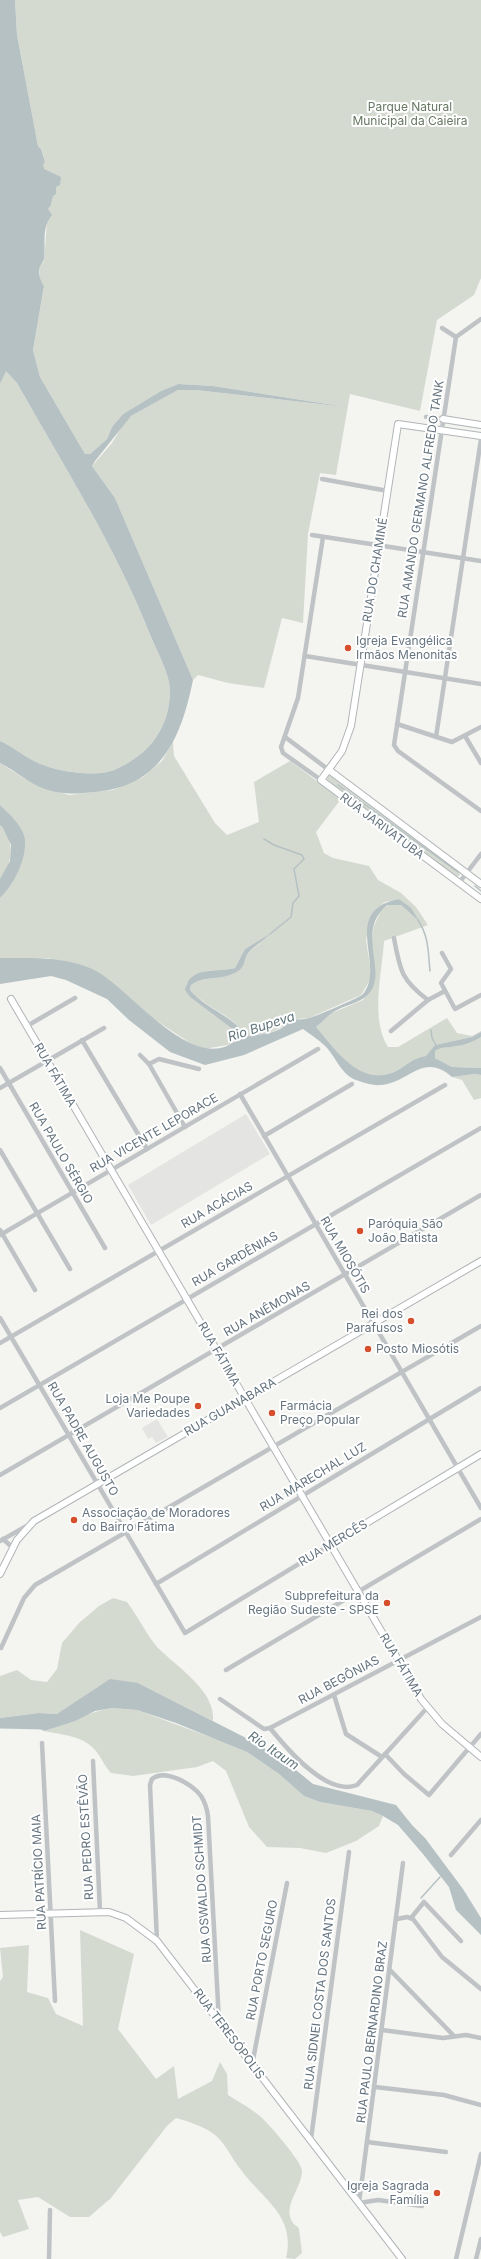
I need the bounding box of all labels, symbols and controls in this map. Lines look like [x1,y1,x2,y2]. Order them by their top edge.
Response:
park label: Parque Natural Municipal da Caieira [352,99,468,128]
street label: RUA AMANDO GERMANO ALFREDO TANK [394,379,447,619]
street label: RUA DO CHAMINÉ [359,517,390,623]
place label: Igreja Evangélica Irmãos Menonitas [356,633,457,662]
marker: Igreja Evangélica Irmãos Menonitas [343,643,353,653]
street label: RUA JARIVATUBA [337,789,427,862]
water label: Rio Bupeva [226,1008,296,1044]
street label: RUA FÁTIMA [31,1040,80,1109]
street label: RUA VICENTE LEPORACE [87,1090,220,1175]
street label: RUA PAULO SÉRGIO [26,1099,97,1206]
street label: RUA ACÁCIAS [178,1178,256,1231]
street label: RUA MIOSÓTIS [317,1214,374,1296]
place label: Paróquia São João Batista [368,1216,443,1245]
marker: Paróquia São João Batista [355,1226,365,1236]
street label: RUA GARDÊNIAS [189,1228,281,1289]
street label: RUA ANÊMONAS [221,1278,313,1339]
place label: Rei dos Parafusos [346,1306,403,1335]
marker: Rei dos Parafusos [406,1316,416,1326]
street label: RUA FÁTIMA [195,1319,244,1388]
place label: Posto Miosótis [376,1341,459,1356]
marker: Posto Miosótis [363,1344,373,1354]
street label: RUA GUANABARA [181,1374,278,1439]
street label: RUA PADRE AUGUSTO [45,1379,122,1498]
place label: Loja Me Poupe Variedades [106,1391,190,1420]
place label: Farmácia Preço Popular [280,1398,360,1427]
marker: Loja Me Poupe Variedades [193,1401,203,1411]
marker: Farmácia Preço Popular [267,1408,277,1418]
street label: RUA MARECHAL LUZ [257,1439,369,1514]
place label: Associação de Moradores do Bairro Fátima [82,1505,230,1534]
marker: Associação de Moradores do Bairro Fátima [69,1515,79,1525]
street label: RUA MERCÊS [296,1516,370,1569]
place label: Subprefeitura da Região Sudeste - SPSE [248,1588,379,1617]
marker: Subprefeitura da Região Sudeste - SPSE [382,1598,392,1608]
street label: RUA FÁTIMA [377,1630,426,1699]
street label: RUA BEGÔNIAS [296,1652,382,1707]
water label: Rio Itaum [246,1727,302,1773]
street label: RUA PEDRO ESTÊVÃO [75,1774,96,1900]
street label: RUA PATRÍCIO MAIA [28,1814,49,1930]
street label: RUA OSWALDO SCHMIDT [189,1815,214,1963]
street label: RUA SIDNEI COSTA DOS SANTOS [300,1897,339,2091]
street label: RUA PORTO SEGURO [242,1898,281,2021]
street label: RUA PAULO BERNARDINO BRAZ [353,1940,390,2124]
street label: RUA TERESÓPOLIS [190,1986,268,2082]
place label: Igreja Sagrada Família [347,2178,429,2207]
marker: Igreja Sagrada Família [432,2188,442,2198]

